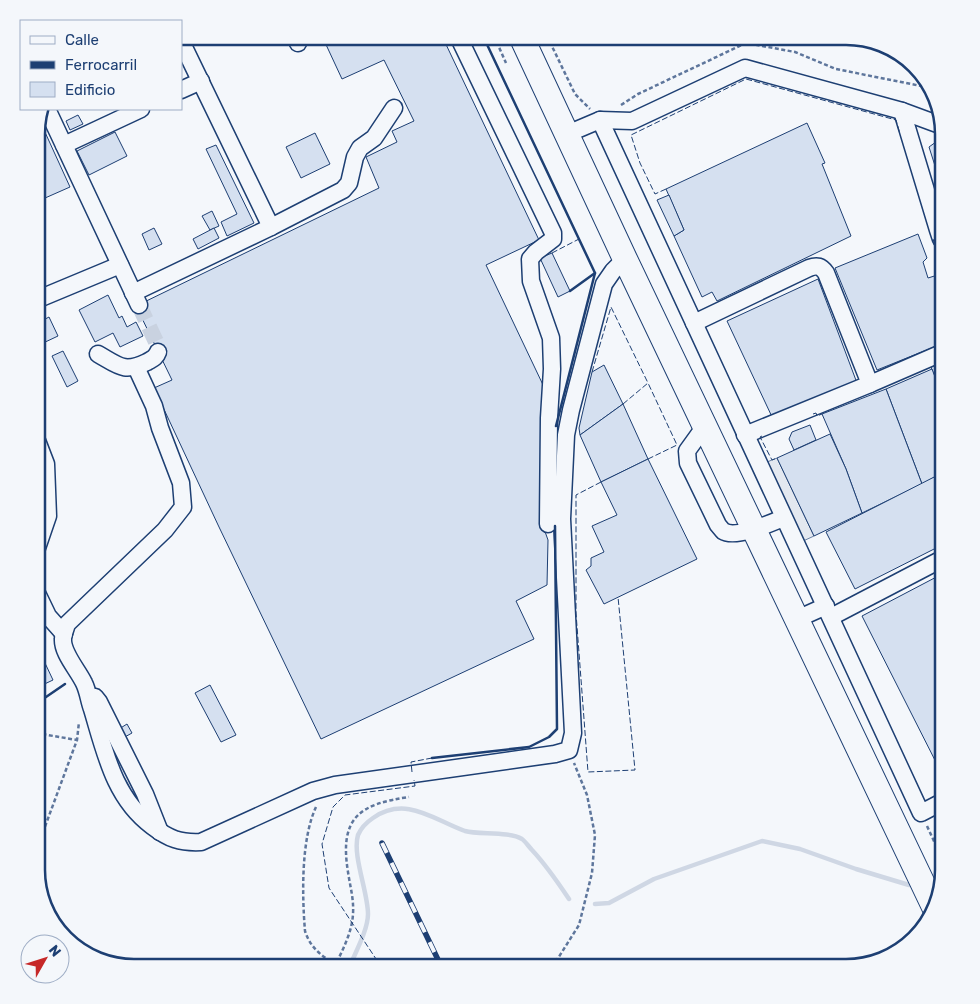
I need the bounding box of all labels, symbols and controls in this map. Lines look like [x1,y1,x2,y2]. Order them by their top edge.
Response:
legend [20,20,182,110]
text: Calle [65,31,99,49]
text: Ferrocarril [65,56,137,74]
text: Edificio [65,81,115,99]
north arrow [20,934,70,984]
text: N [45,942,64,960]

